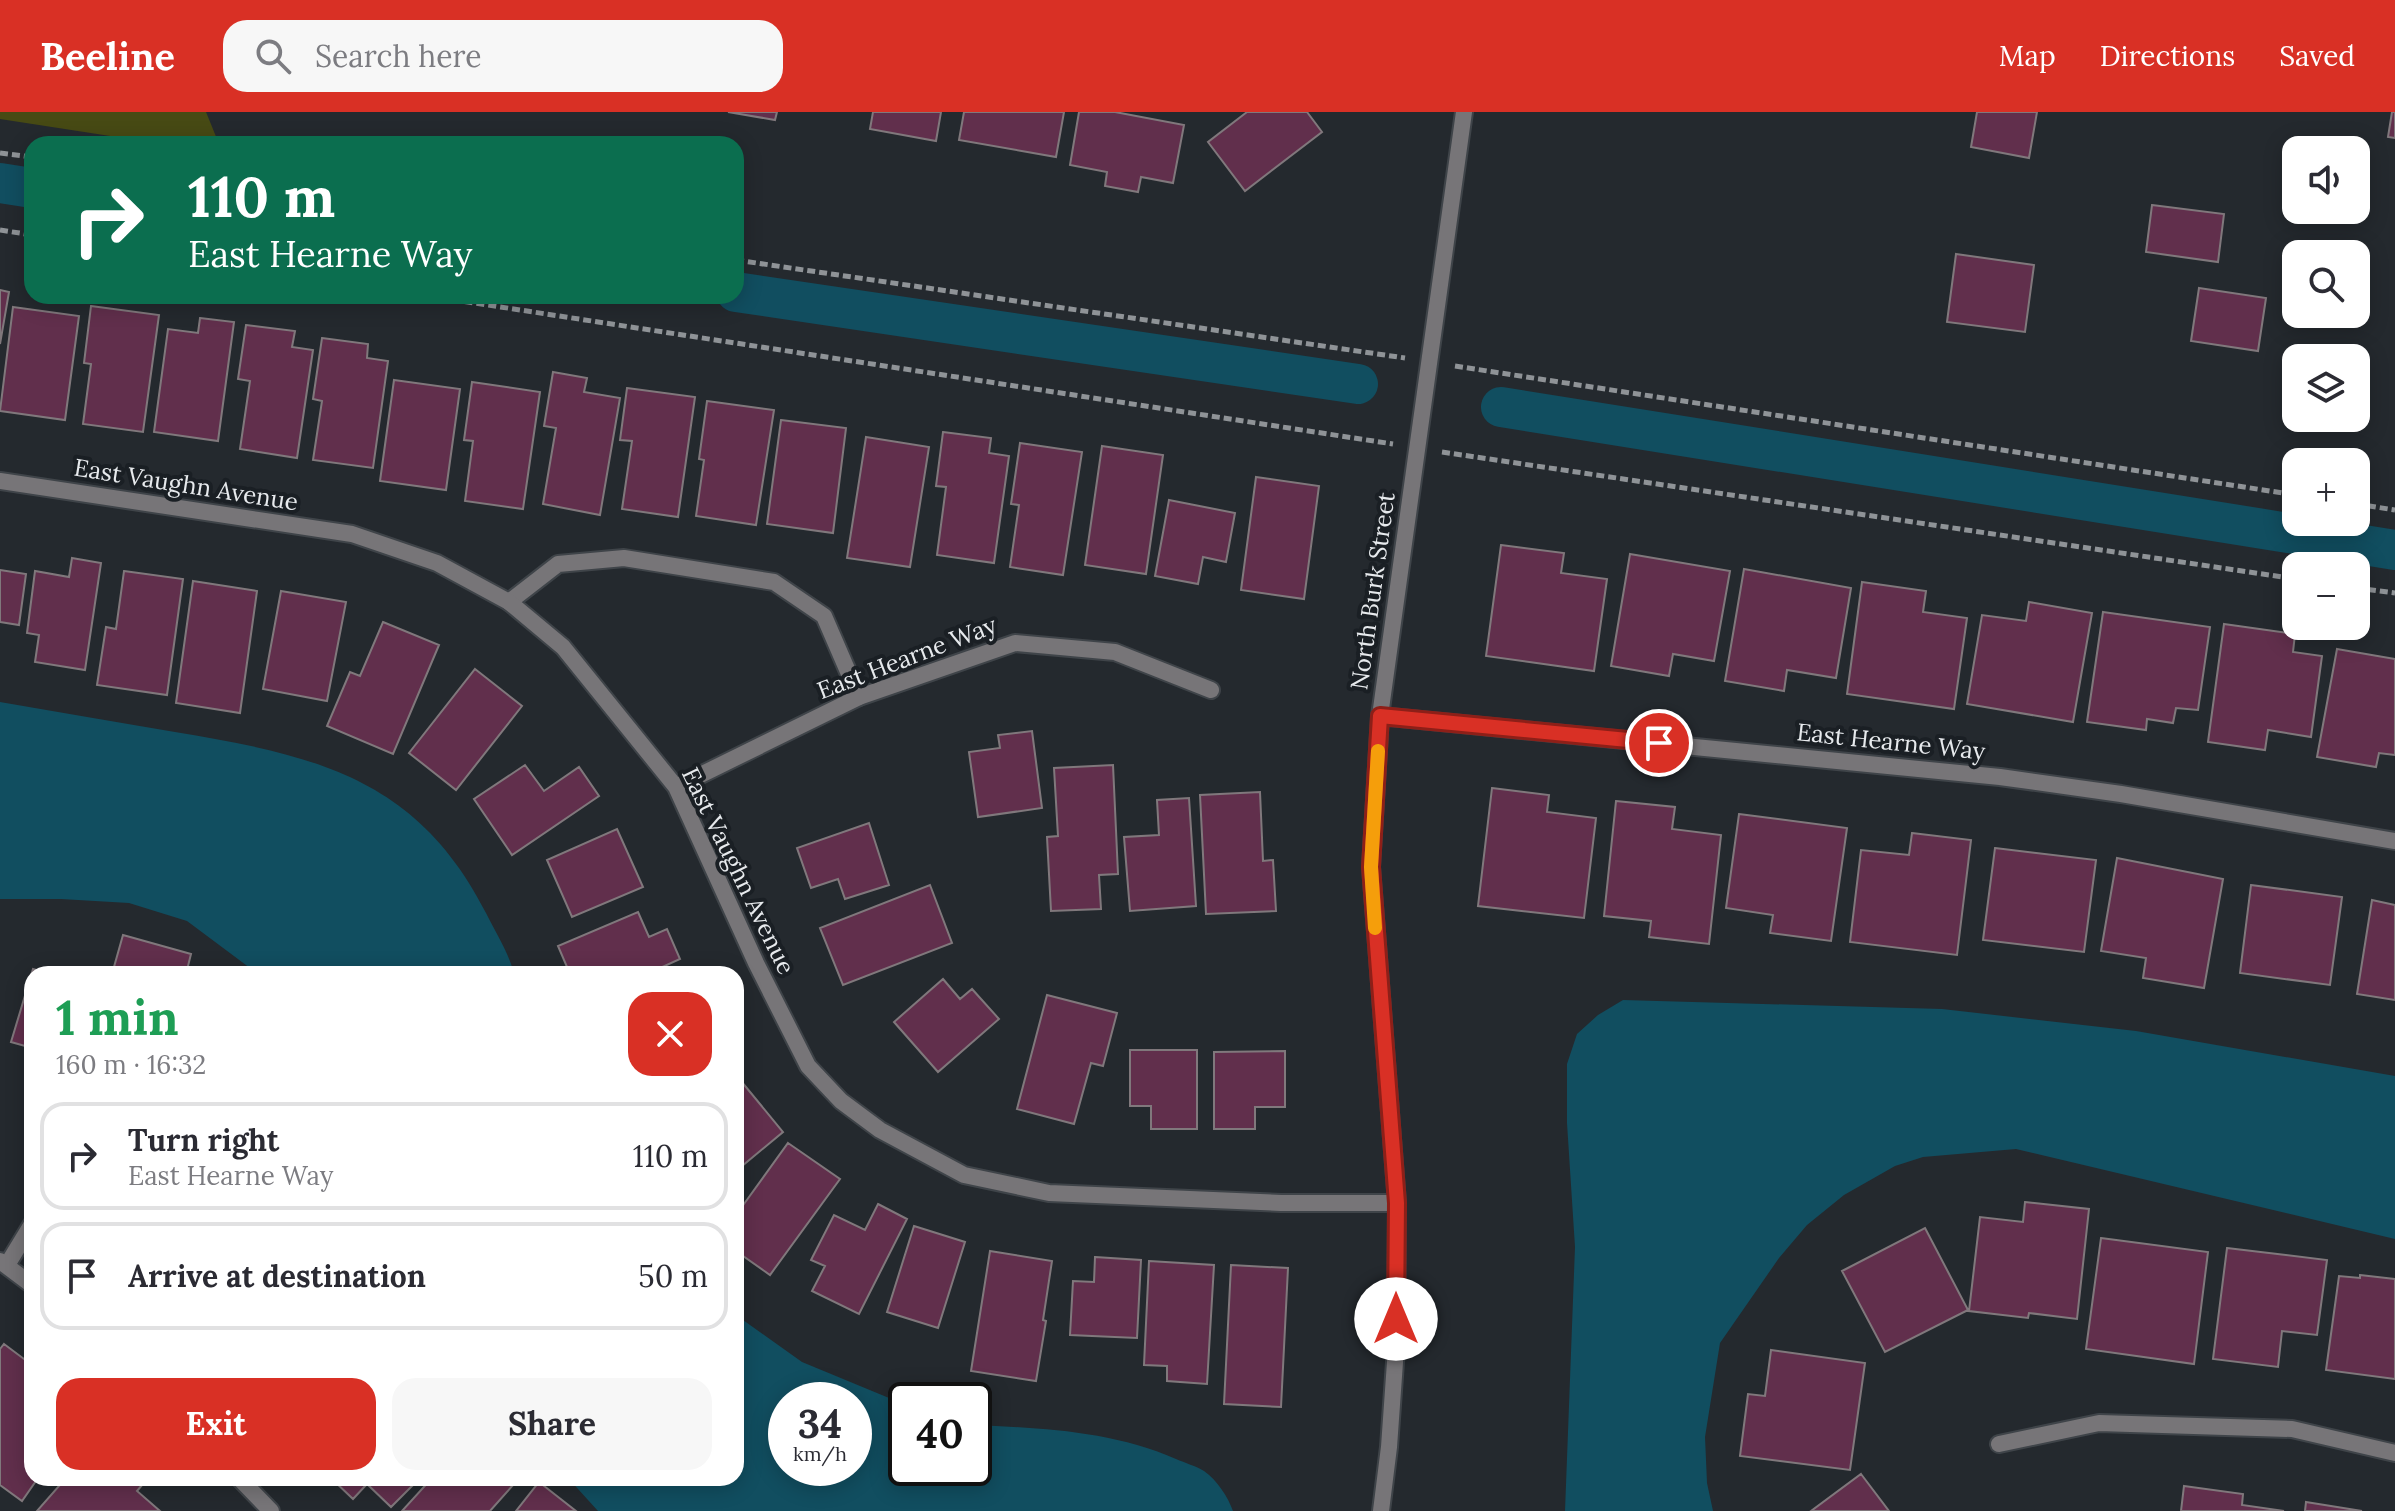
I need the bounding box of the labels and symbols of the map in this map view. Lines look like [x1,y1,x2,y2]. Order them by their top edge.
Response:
street label: East Vaughn Avenue [72,452,300,518]
street label: North Burk Street [1343,489,1402,692]
street label: East Hearne Way [813,609,1001,706]
pin [1625,709,1693,777]
street label: East Hearne Way [1795,716,1987,767]
street label: East Vaughn Avenue [675,762,802,979]
position arrow [1354,1277,1438,1361]
speed limit sign: 40 [888,1382,992,1486]

